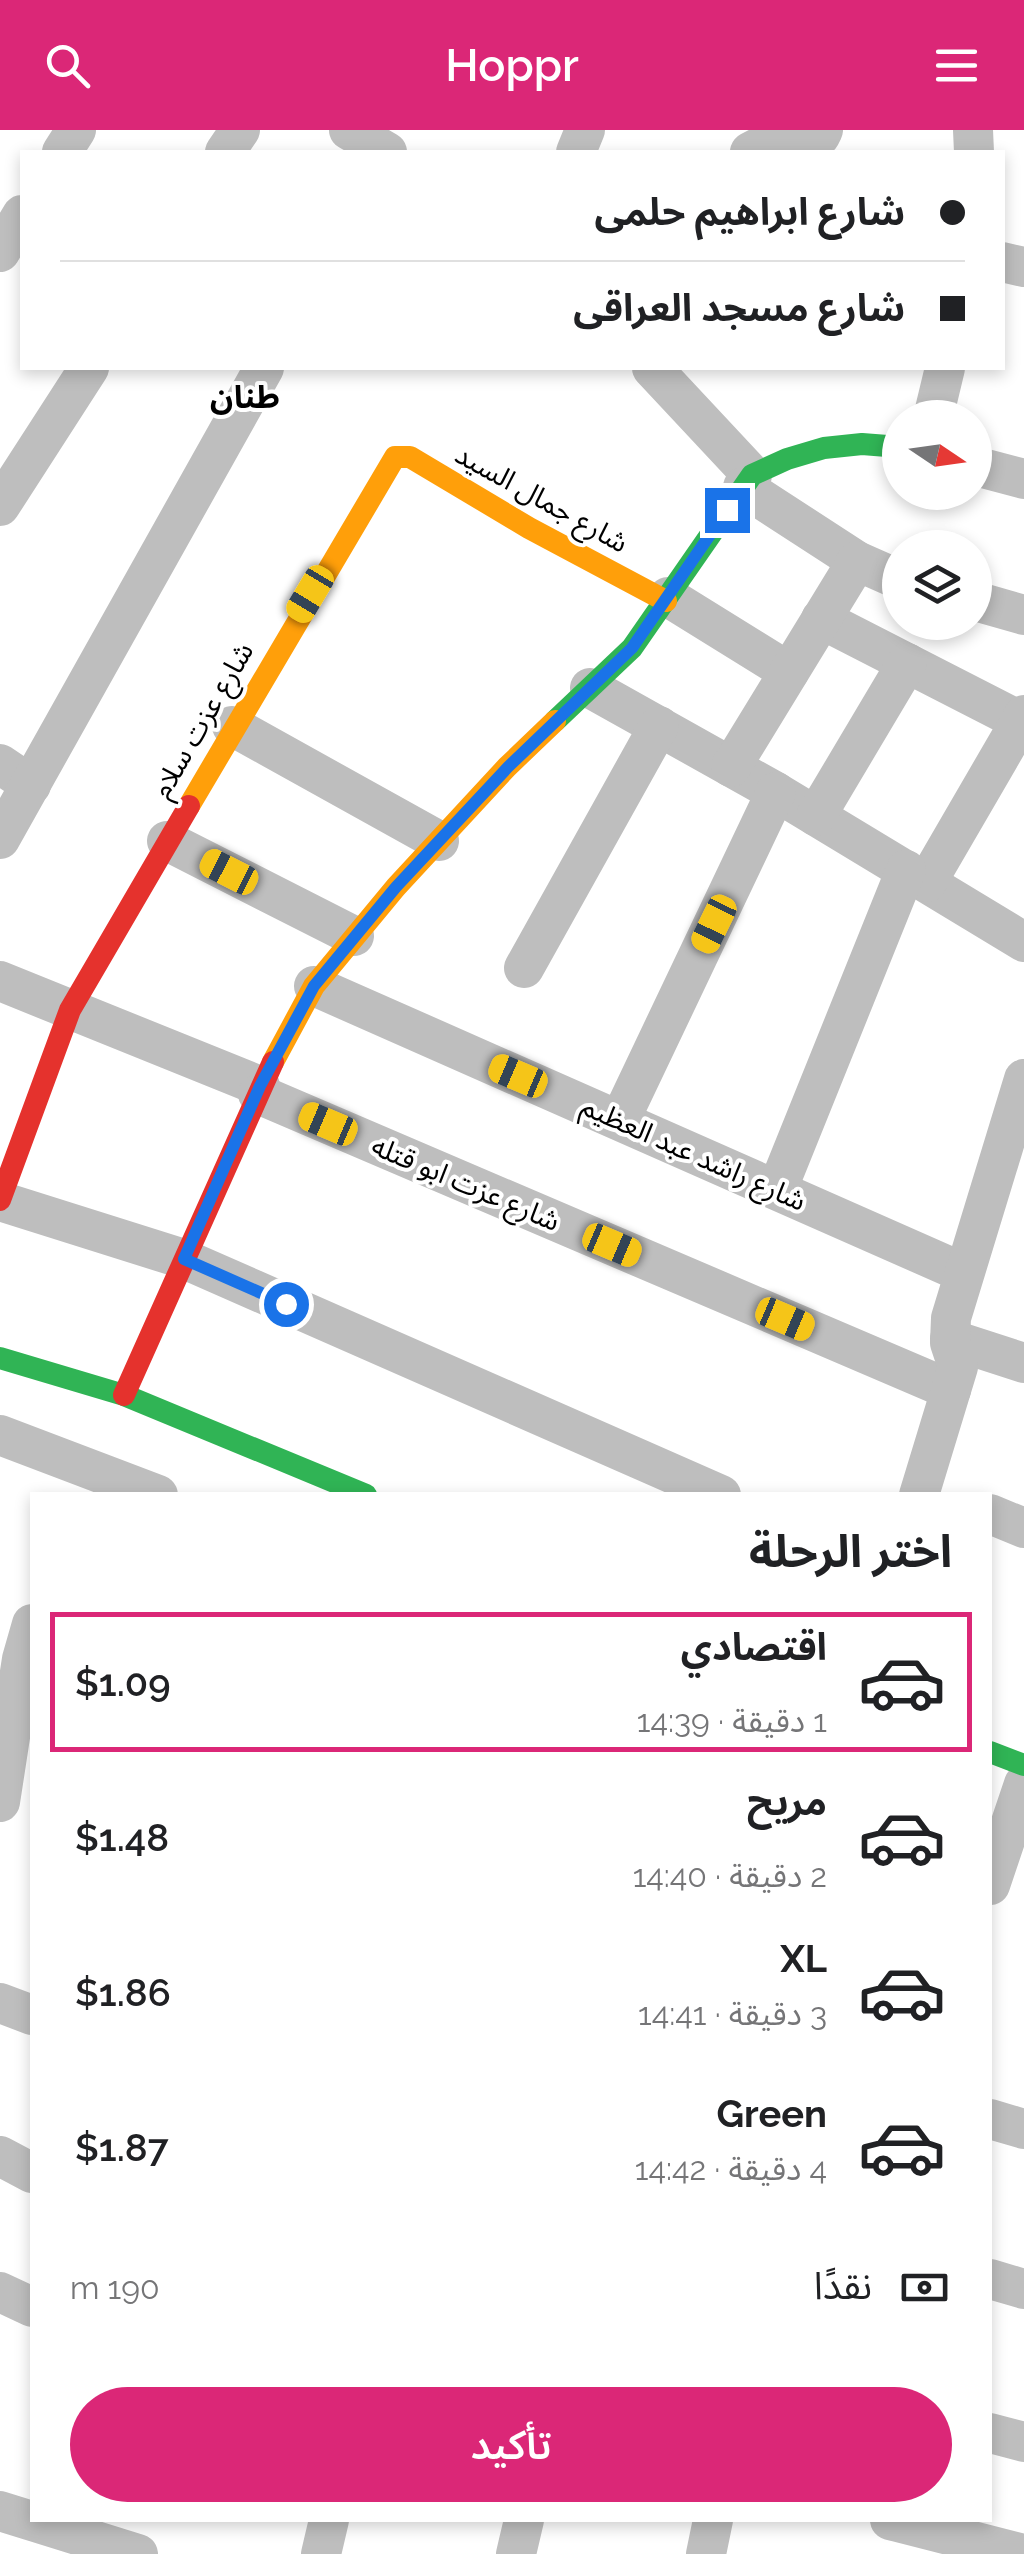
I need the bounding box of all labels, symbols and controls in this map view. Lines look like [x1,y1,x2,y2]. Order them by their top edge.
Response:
icon: search [40,38,95,93]
icon: menu [929,38,984,93]
text: Hoppr [445,39,579,92]
text: شارع ابراهيم حلمى [594,189,905,234]
text: شارع مسجد العراقى [573,285,905,330]
district label: طنان [210,378,280,415]
north arrow [882,400,992,510]
map controls [882,400,992,640]
street label: شارع جمال السيد [448,437,634,563]
route end [705,488,750,533]
button: layers [882,530,992,640]
car [282,561,338,627]
street label: شارع عزت سلام [145,637,264,806]
car [195,845,263,899]
car [687,890,741,958]
car [485,1050,551,1102]
street label: شارع راشد عبد العظيم [574,1089,811,1222]
car [295,1098,361,1150]
street label: شارع عزت ابو قتله [365,1129,565,1242]
car [579,1219,645,1271]
route start [264,1282,309,1327]
car [752,1293,818,1345]
text: اختر الرحلة [749,1525,952,1578]
text: اقتصادي [681,1624,827,1669]
icon: car [857,1637,947,1727]
text: $1.09 [75,1660,171,1705]
text: 1 دقيقة · 14:39 [637,1702,827,1739]
text: مريح [747,1779,827,1824]
icon: car [857,1792,947,1882]
text: $1.48 [75,1815,169,1860]
text: 2 دقيقة · 14:40 [633,1857,827,1894]
text: XL [780,1936,827,1981]
icon: car [857,1947,947,2037]
text: $1.86 [75,1970,171,2015]
text: 3 دقيقة · 14:41 [638,1995,827,2032]
text: Green [717,2091,827,2136]
icon: car [857,2102,947,2192]
text: $1.87 [75,2125,169,2170]
text: 4 دقيقة · 14:42 [635,2150,827,2187]
icon: cash [897,2260,952,2315]
text: نقدًا [814,2263,872,2308]
text: 190 m [70,2269,160,2306]
button: تأكيد [70,2387,952,2502]

